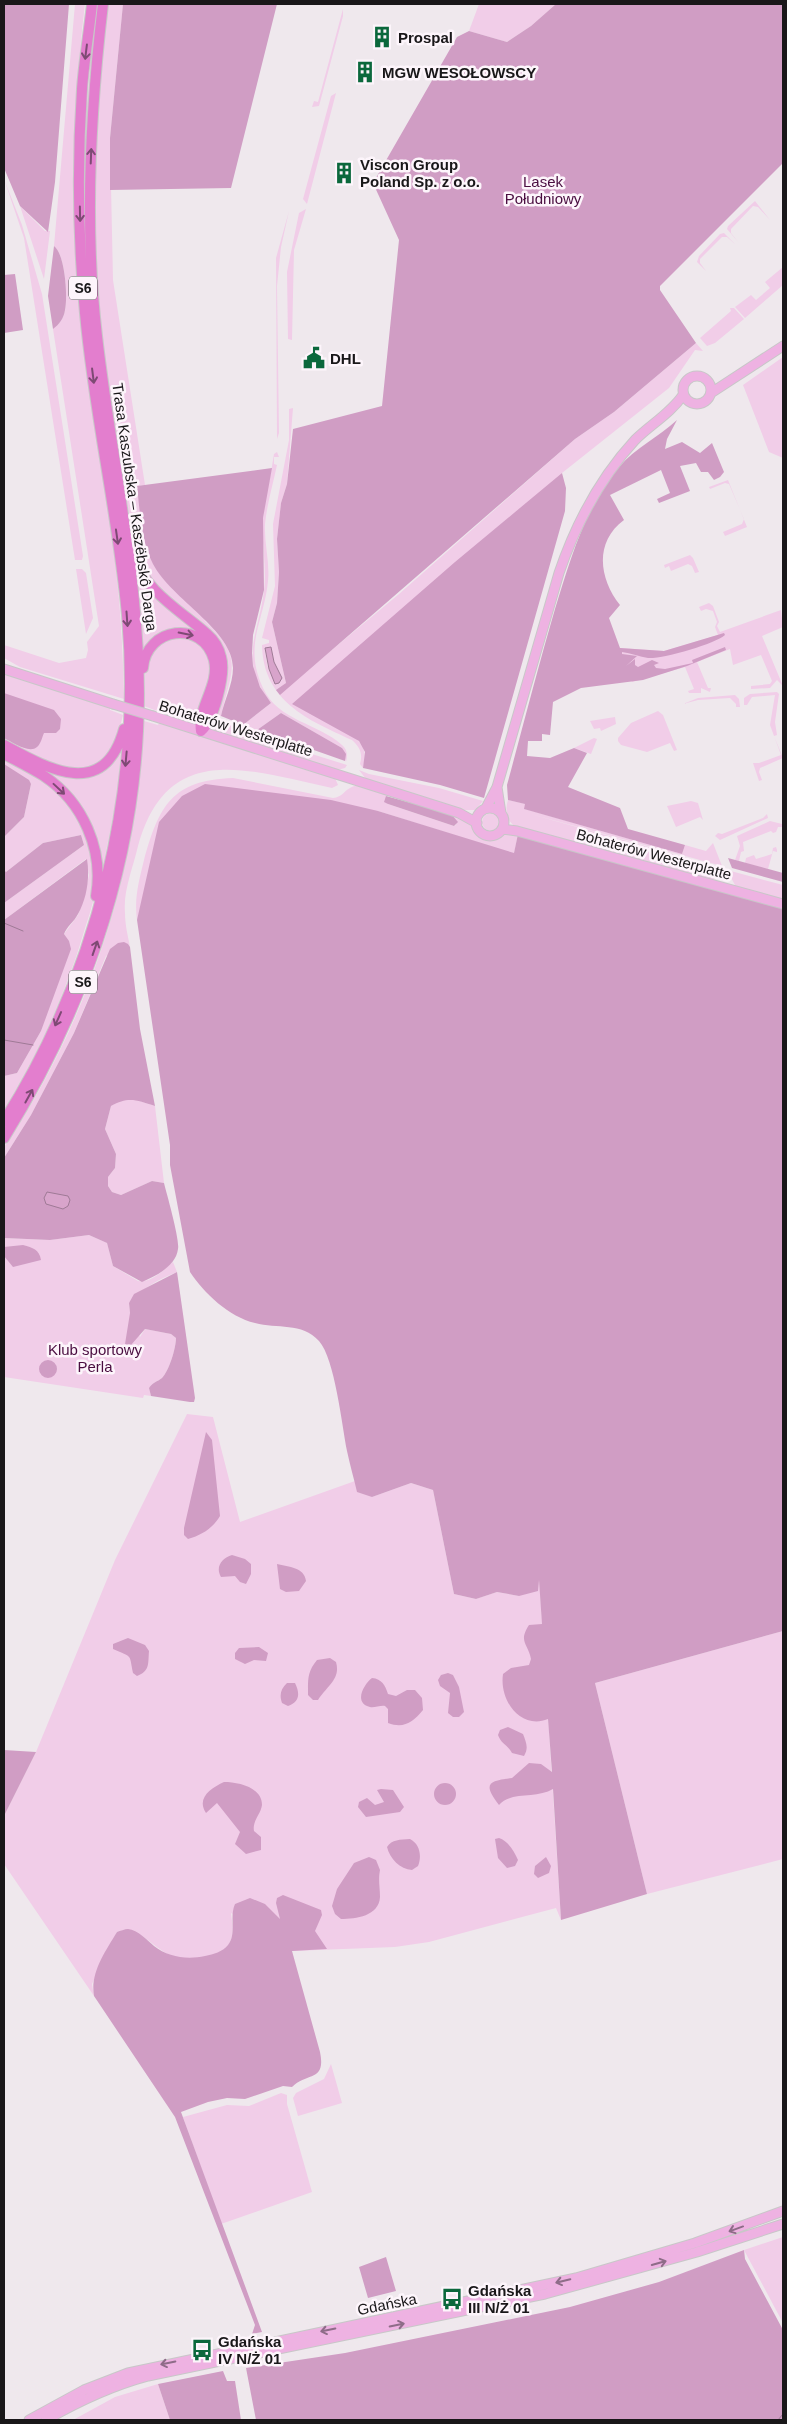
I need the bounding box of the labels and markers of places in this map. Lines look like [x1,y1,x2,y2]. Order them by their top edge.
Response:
building icon: Prospal [369,24,395,50]
place label: Prospal [398,29,453,46]
building icon: MGW WESOŁOWSCY [352,59,378,85]
place label: MGW WESOŁOWSCY [382,64,536,81]
place label: Viscon Group Poland Sp. z o.o. [360,156,480,190]
building icon: Viscon Group Poland Sp. z o.o. [331,160,357,186]
public building icon: DHL [301,345,327,371]
place label: DHL [330,350,361,367]
place label: Gdańska III N/Ż 01 [468,2282,532,2316]
bus stop icon: Gdańska III N/Ż 01 [439,2286,465,2312]
place label: Gdańska IV N/Ż 01 [218,2333,282,2367]
bus stop icon: Gdańska IV N/Ż 01 [189,2337,215,2363]

